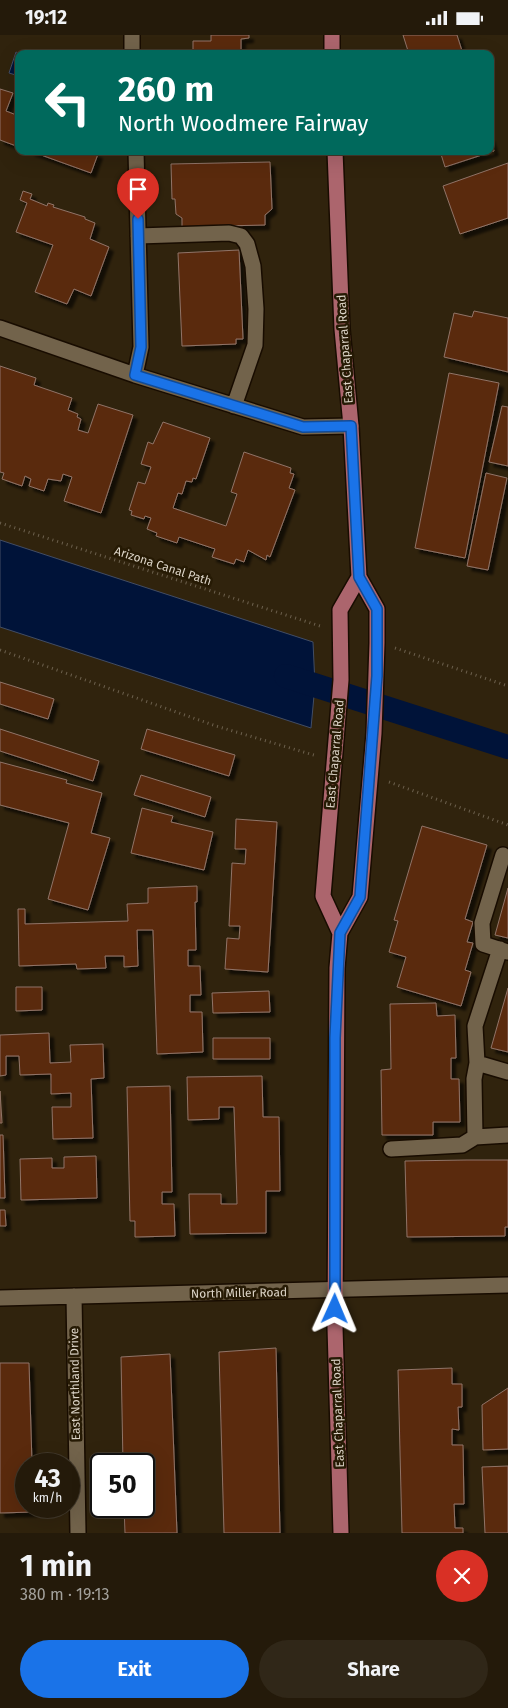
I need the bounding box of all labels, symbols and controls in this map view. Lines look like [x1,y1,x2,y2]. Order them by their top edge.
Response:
text: 19:12 [25,6,67,29]
text: 260 m [118,68,214,110]
icon: left [35,70,100,135]
text: North Woodmere Fairway [118,110,368,137]
pin [117,168,159,219]
icon: arrive [124,175,152,203]
street label: East Chaparral Road [334,294,356,404]
street label: Arizona Canal Path [113,544,213,588]
street label: East Chaparral Road [323,699,347,809]
position arrow [308,1282,360,1334]
street label: North Miller Road [191,1285,287,1301]
street label: East Northland Drive [67,1328,83,1440]
street label: East Chaparral Road [329,1358,347,1468]
speed limit sign: 50 [90,1453,155,1518]
text: 43 [34,1464,61,1494]
text: km/h [33,1491,62,1505]
text: 1 min [20,1548,92,1584]
button: close [436,1550,488,1602]
text: 380 m · 19:13 [20,1585,109,1604]
button: Exit [20,1640,249,1698]
button: Share [259,1640,488,1698]

